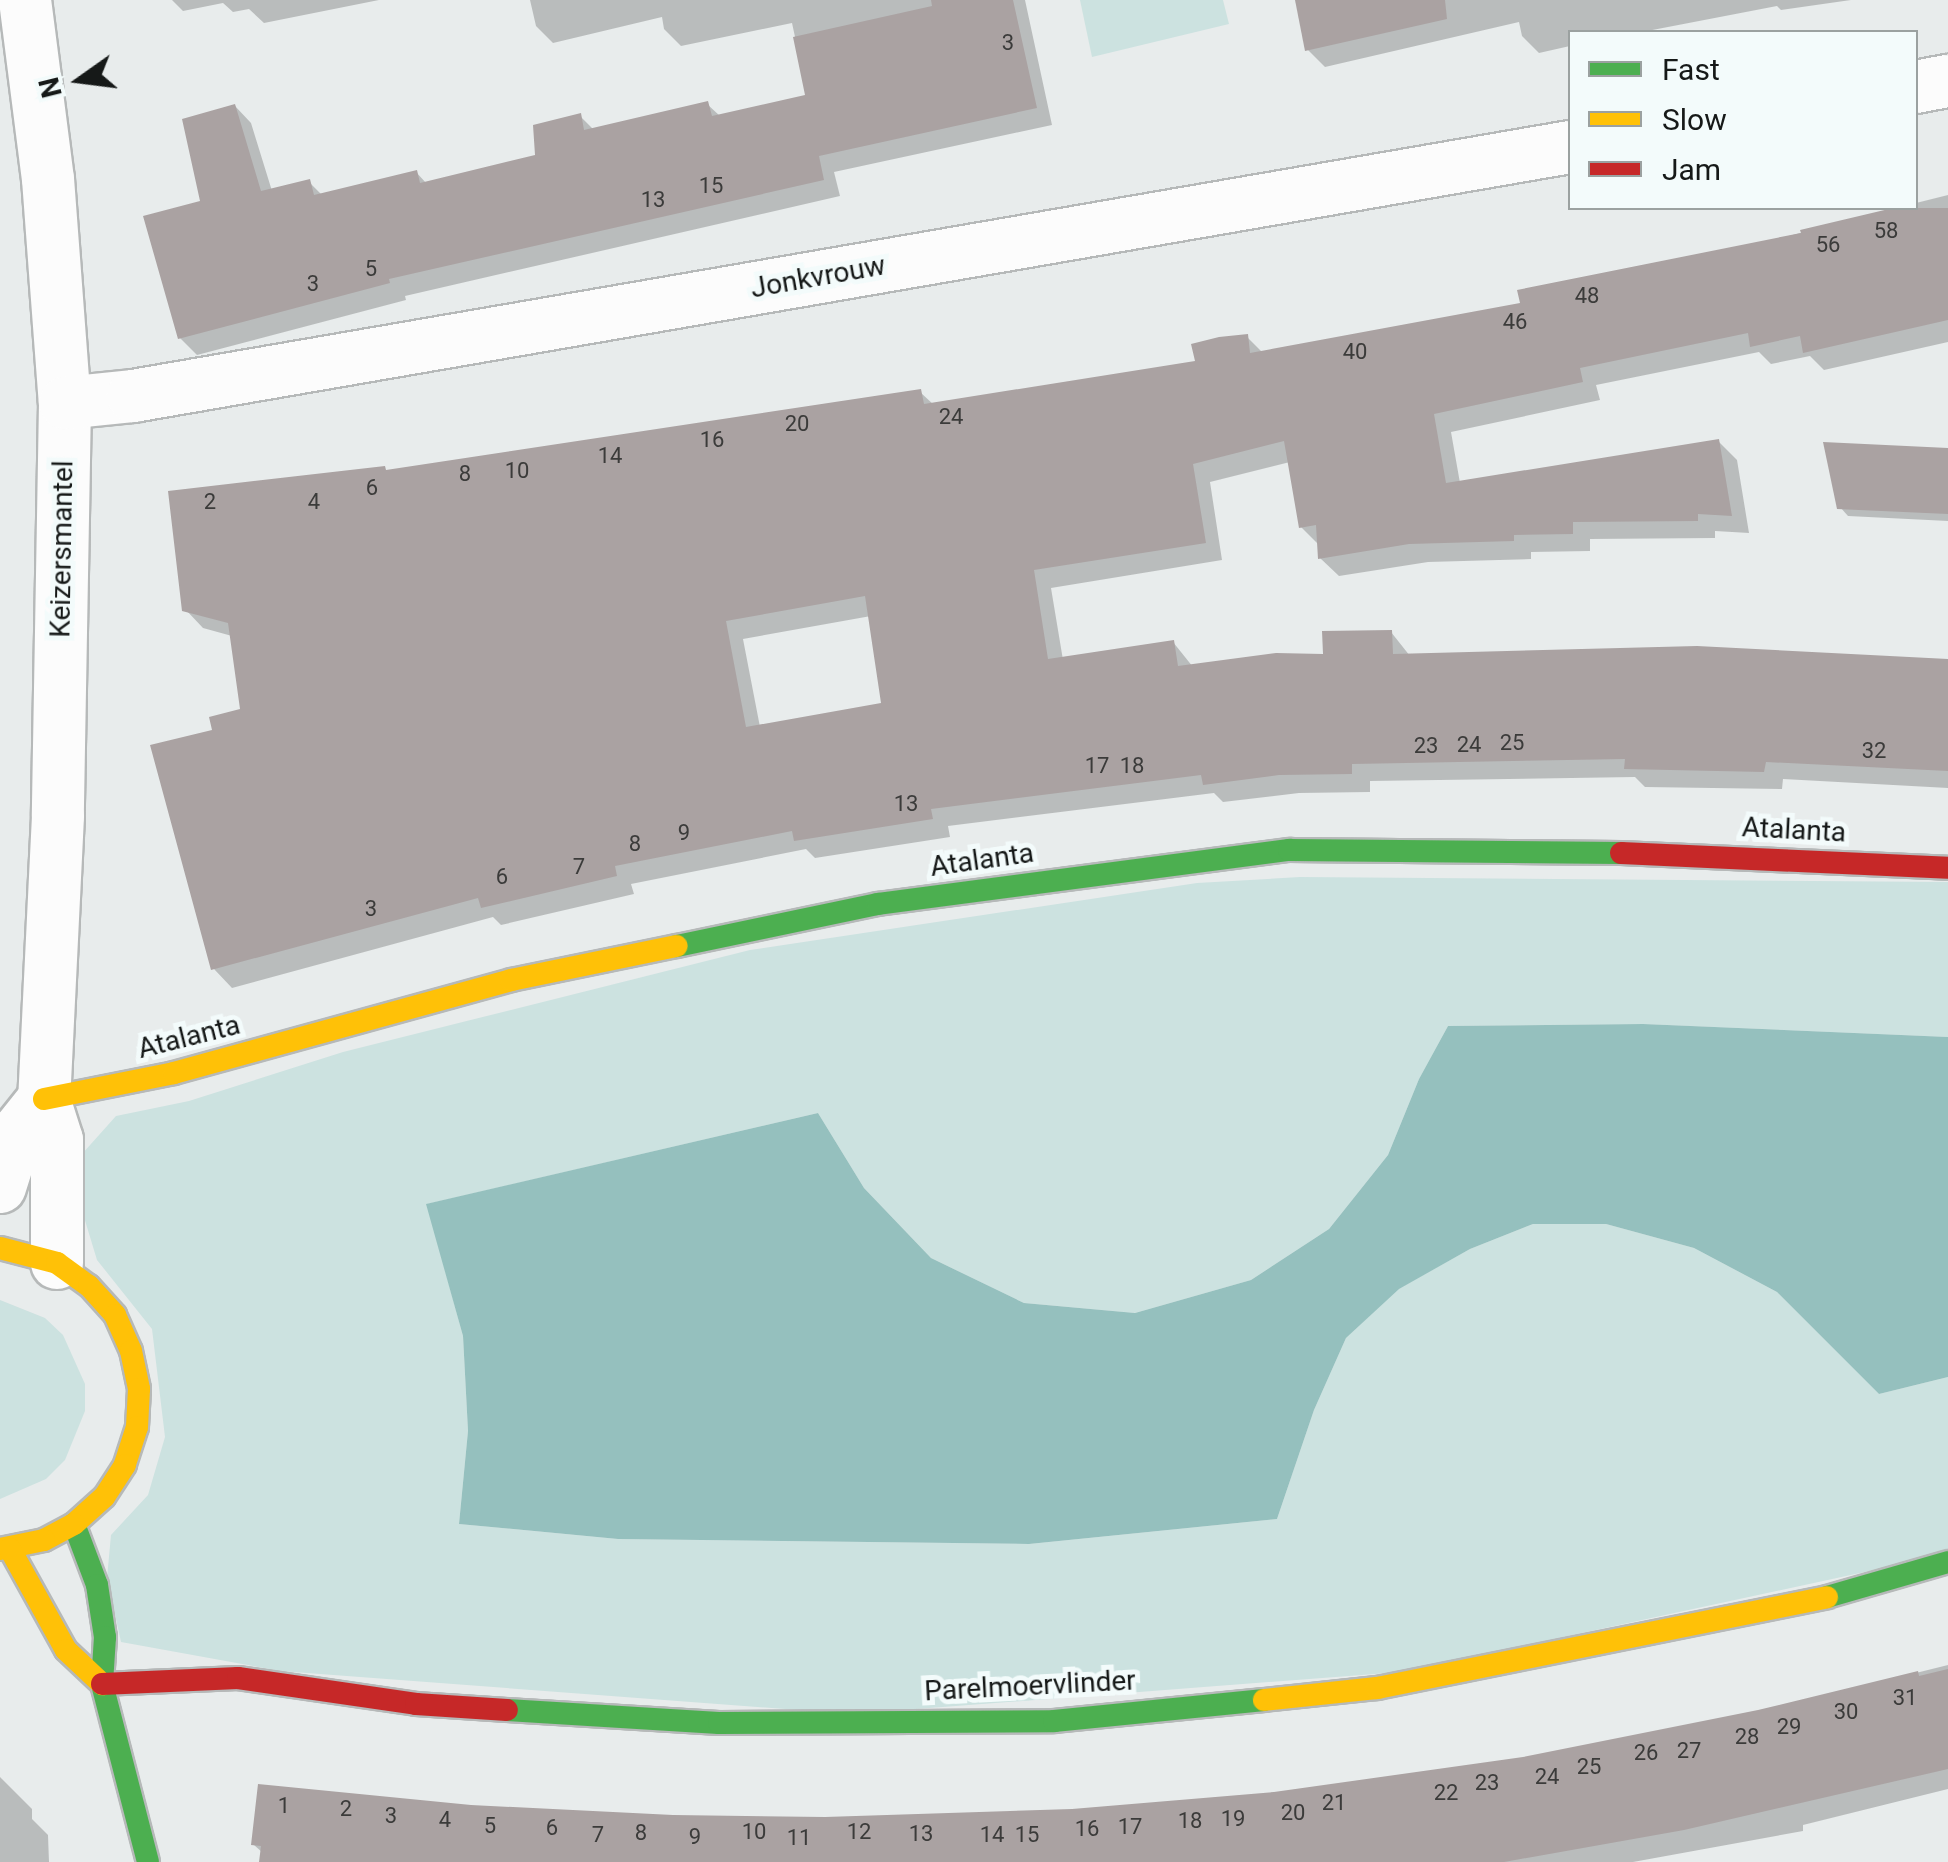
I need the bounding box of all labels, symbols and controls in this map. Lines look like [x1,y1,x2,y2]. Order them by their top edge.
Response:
north arrow [30,30,130,130]
house number: 3 [1002,30,1014,56]
legend [1568,30,1918,210]
text: Fast [1662,52,1720,87]
text: N [32,74,69,101]
text: Slow [1662,102,1727,137]
text: Jam [1662,152,1721,187]
house number: 15 [699,173,723,199]
house number: 13 [641,187,665,213]
house number: 58 [1874,218,1898,244]
house number: 56 [1816,232,1840,258]
street label: Jonkvrouw [748,249,888,305]
house number: 5 [365,256,377,282]
house number: 3 [307,271,319,297]
house number: 48 [1575,283,1599,309]
house number: 46 [1503,309,1527,335]
house number: 40 [1343,339,1367,365]
house number: 24 [939,404,963,430]
house number: 20 [785,411,809,437]
house number: 16 [700,427,724,453]
house number: 14 [598,443,622,469]
house number: 10 [505,458,529,484]
street label: Keizersmantel [44,460,80,638]
house number: 8 [459,461,471,487]
house number: 6 [366,475,378,501]
house number: 2 [204,489,216,515]
house number: 4 [308,489,320,515]
house number: 25 [1500,730,1524,756]
house number: 24 [1457,732,1481,758]
house number: 23 [1414,733,1438,759]
house number: 32 [1862,738,1886,764]
house number: 17 [1085,753,1109,779]
house number: 18 [1120,753,1144,779]
house number: 13 [894,791,918,817]
street label: Atalanta [1741,810,1847,850]
house number: 9 [678,820,690,846]
house number: 8 [629,831,641,857]
street label: Atalanta [928,836,1036,884]
house number: 7 [573,854,585,880]
house number: 6 [496,864,508,890]
house number: 3 [365,896,377,922]
street label: Atalanta [134,1008,244,1066]
street label: Parelmoervlinder [924,1664,1136,1708]
house number: 31 [1893,1685,1917,1711]
house number: 30 [1834,1699,1858,1725]
house number: 29 [1777,1714,1801,1740]
house number: 28 [1735,1724,1759,1750]
house number: 27 [1677,1738,1701,1764]
house number: 26 [1634,1740,1658,1766]
house number: 25 [1577,1754,1601,1780]
house number: 24 [1535,1764,1559,1790]
house number: 23 [1475,1770,1499,1796]
house number: 22 [1434,1780,1458,1806]
house number: 21 [1322,1790,1346,1816]
house number: 1 [278,1793,290,1819]
house number: 2 [340,1796,352,1822]
house number: 20 [1281,1800,1305,1826]
house number: 3 [385,1803,397,1829]
house number: 19 [1221,1806,1245,1832]
house number: 4 [439,1807,451,1833]
house number: 18 [1178,1808,1202,1834]
house number: 5 [484,1813,496,1839]
house number: 17 [1118,1814,1142,1840]
house number: 6 [546,1815,558,1841]
house number: 16 [1075,1816,1099,1842]
house number: 10 [742,1819,766,1845]
house number: 12 [847,1819,871,1845]
house number: 8 [635,1820,647,1846]
house number: 13 [909,1821,933,1847]
house number: 7 [592,1822,604,1848]
house number: 14 [980,1822,1004,1848]
house number: 15 [1015,1822,1039,1848]
house number: 9 [689,1824,701,1850]
house number: 11 [787,1825,811,1851]

